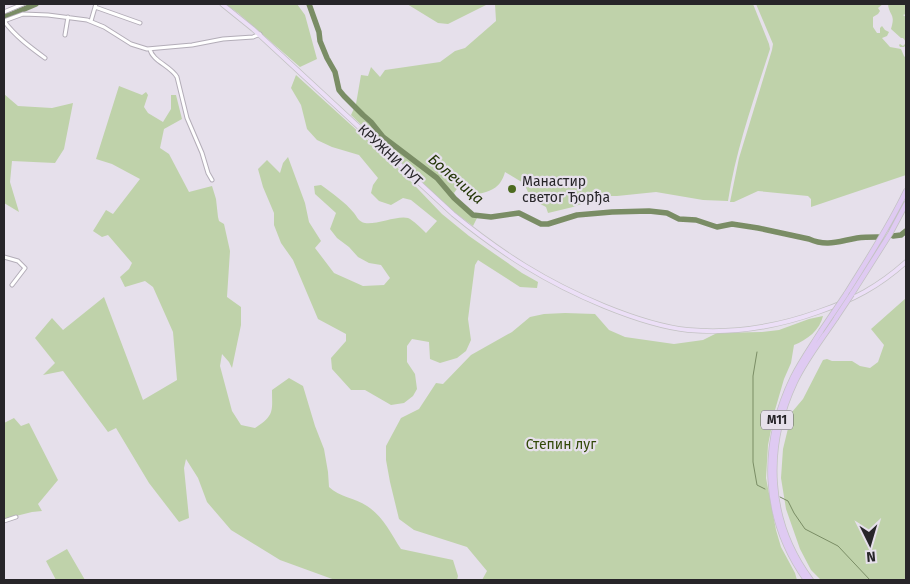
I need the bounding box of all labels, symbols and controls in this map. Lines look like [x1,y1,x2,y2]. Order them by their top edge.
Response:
street label: КРУЖНИ ПУТ [354,121,426,190]
water label: Болечица [425,150,487,208]
place label: Манастир светог Ђорђа [522,173,610,206]
marker: Манастир светог Ђорђа [506,183,518,195]
road number: M11 [761,410,793,430]
park label: Степин луг [526,436,596,453]
north arrow [845,519,895,569]
text: N [866,548,876,565]

